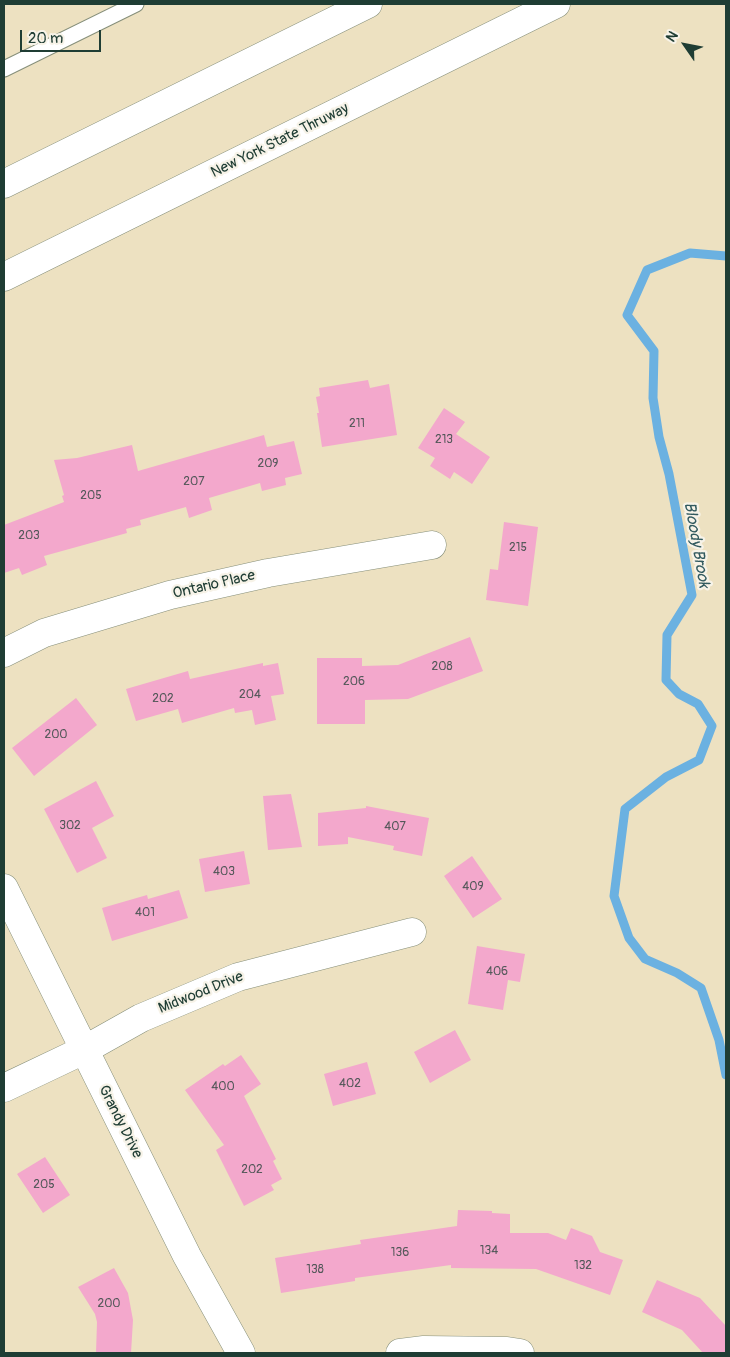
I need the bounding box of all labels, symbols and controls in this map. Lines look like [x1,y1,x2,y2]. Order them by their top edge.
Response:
scale bar [22,20,104,52]
north arrow [660,20,710,70]
text: N [662,28,682,45]
text: 20 m [28,29,63,48]
street label: New York State Thruway [208,100,352,182]
house number: 211 [349,417,365,431]
house number: 213 [435,433,453,447]
house number: 209 [257,457,279,471]
house number: 207 [183,475,205,489]
house number: 205 [80,489,102,503]
water label: Bloody Brook [679,501,713,589]
house number: 203 [18,529,40,543]
house number: 215 [509,541,527,555]
street label: Ontario Place [171,567,257,603]
house number: 208 [432,660,452,674]
house number: 206 [343,675,365,689]
house number: 204 [239,688,261,702]
house number: 202 [152,692,174,706]
house number: 200 [44,728,68,742]
house number: 302 [59,819,81,833]
house number: 407 [384,820,406,834]
house number: 403 [213,865,235,879]
house number: 409 [462,880,484,894]
house number: 401 [135,906,155,920]
house number: 406 [486,965,508,979]
street label: Midwood Drive [156,968,246,1018]
house number: 402 [339,1077,361,1091]
house number: 400 [211,1080,235,1094]
street label: Grandy Drive [94,1083,146,1161]
house number: 202 [241,1163,263,1177]
house number: 205 [33,1178,55,1192]
house number: 134 [480,1244,498,1258]
house number: 136 [391,1246,409,1260]
house number: 132 [574,1259,592,1273]
house number: 138 [306,1263,324,1277]
house number: 200 [97,1297,121,1311]

